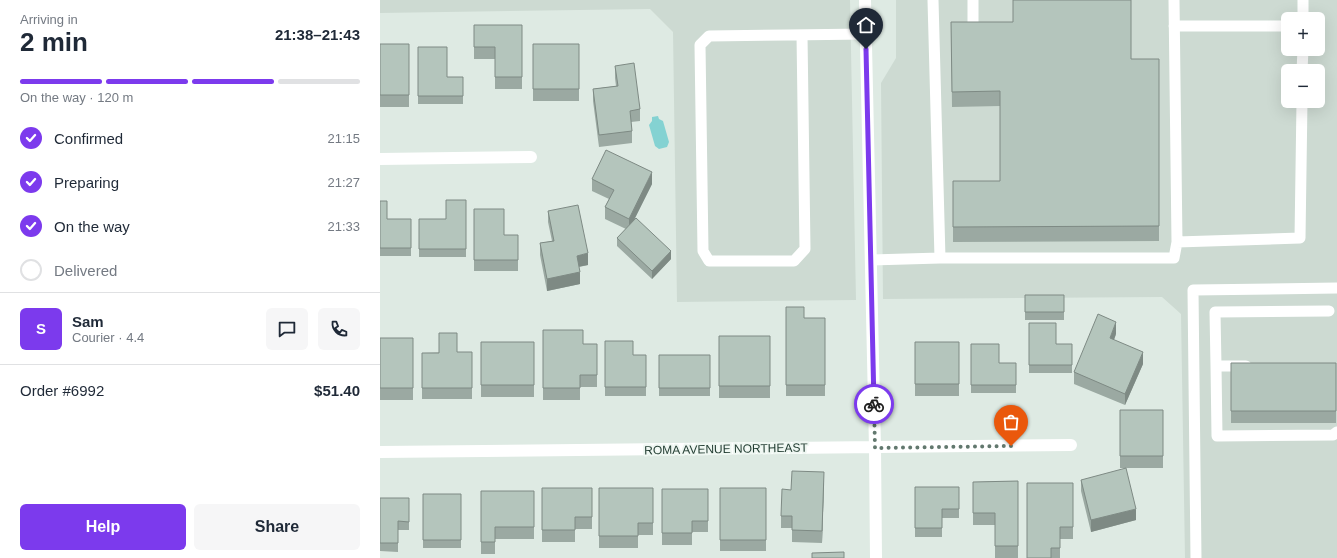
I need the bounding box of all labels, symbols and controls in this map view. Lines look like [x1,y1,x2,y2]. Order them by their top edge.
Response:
pin [849,8,883,49]
text: Arriving in [20,12,78,27]
map controls [1281,12,1325,108]
button: + [1281,12,1325,56]
icon: home [855,14,877,36]
text: 21:38–21:43 [275,26,360,43]
text: 2 min [20,27,88,57]
button: − [1281,64,1325,108]
text: On the way · 120 m [20,90,133,105]
icon: check [20,127,42,149]
text: Confirmed [54,130,123,147]
text: 21:15 [327,131,360,146]
icon: check [20,171,42,193]
text: Preparing [54,174,119,191]
text: 21:27 [327,175,360,190]
icon: check [20,215,42,237]
text: On the way [54,218,130,235]
text: 21:33 [327,219,360,234]
text: Delivered [54,262,117,279]
button: chat [266,308,308,350]
button: phone [318,308,360,350]
text: Sam [72,313,104,330]
text: S [36,320,46,337]
text: Courier · 4.4 [72,330,144,345]
text: Order #6992 [20,382,104,399]
text: $51.40 [314,382,360,399]
courier [854,384,894,424]
icon: bike [863,393,885,415]
pin [994,405,1028,446]
icon: bag [1000,411,1022,433]
street label: ROMA AVENUE NORTHEAST [644,441,809,457]
button: Help [20,504,186,550]
button: Share [194,504,360,550]

